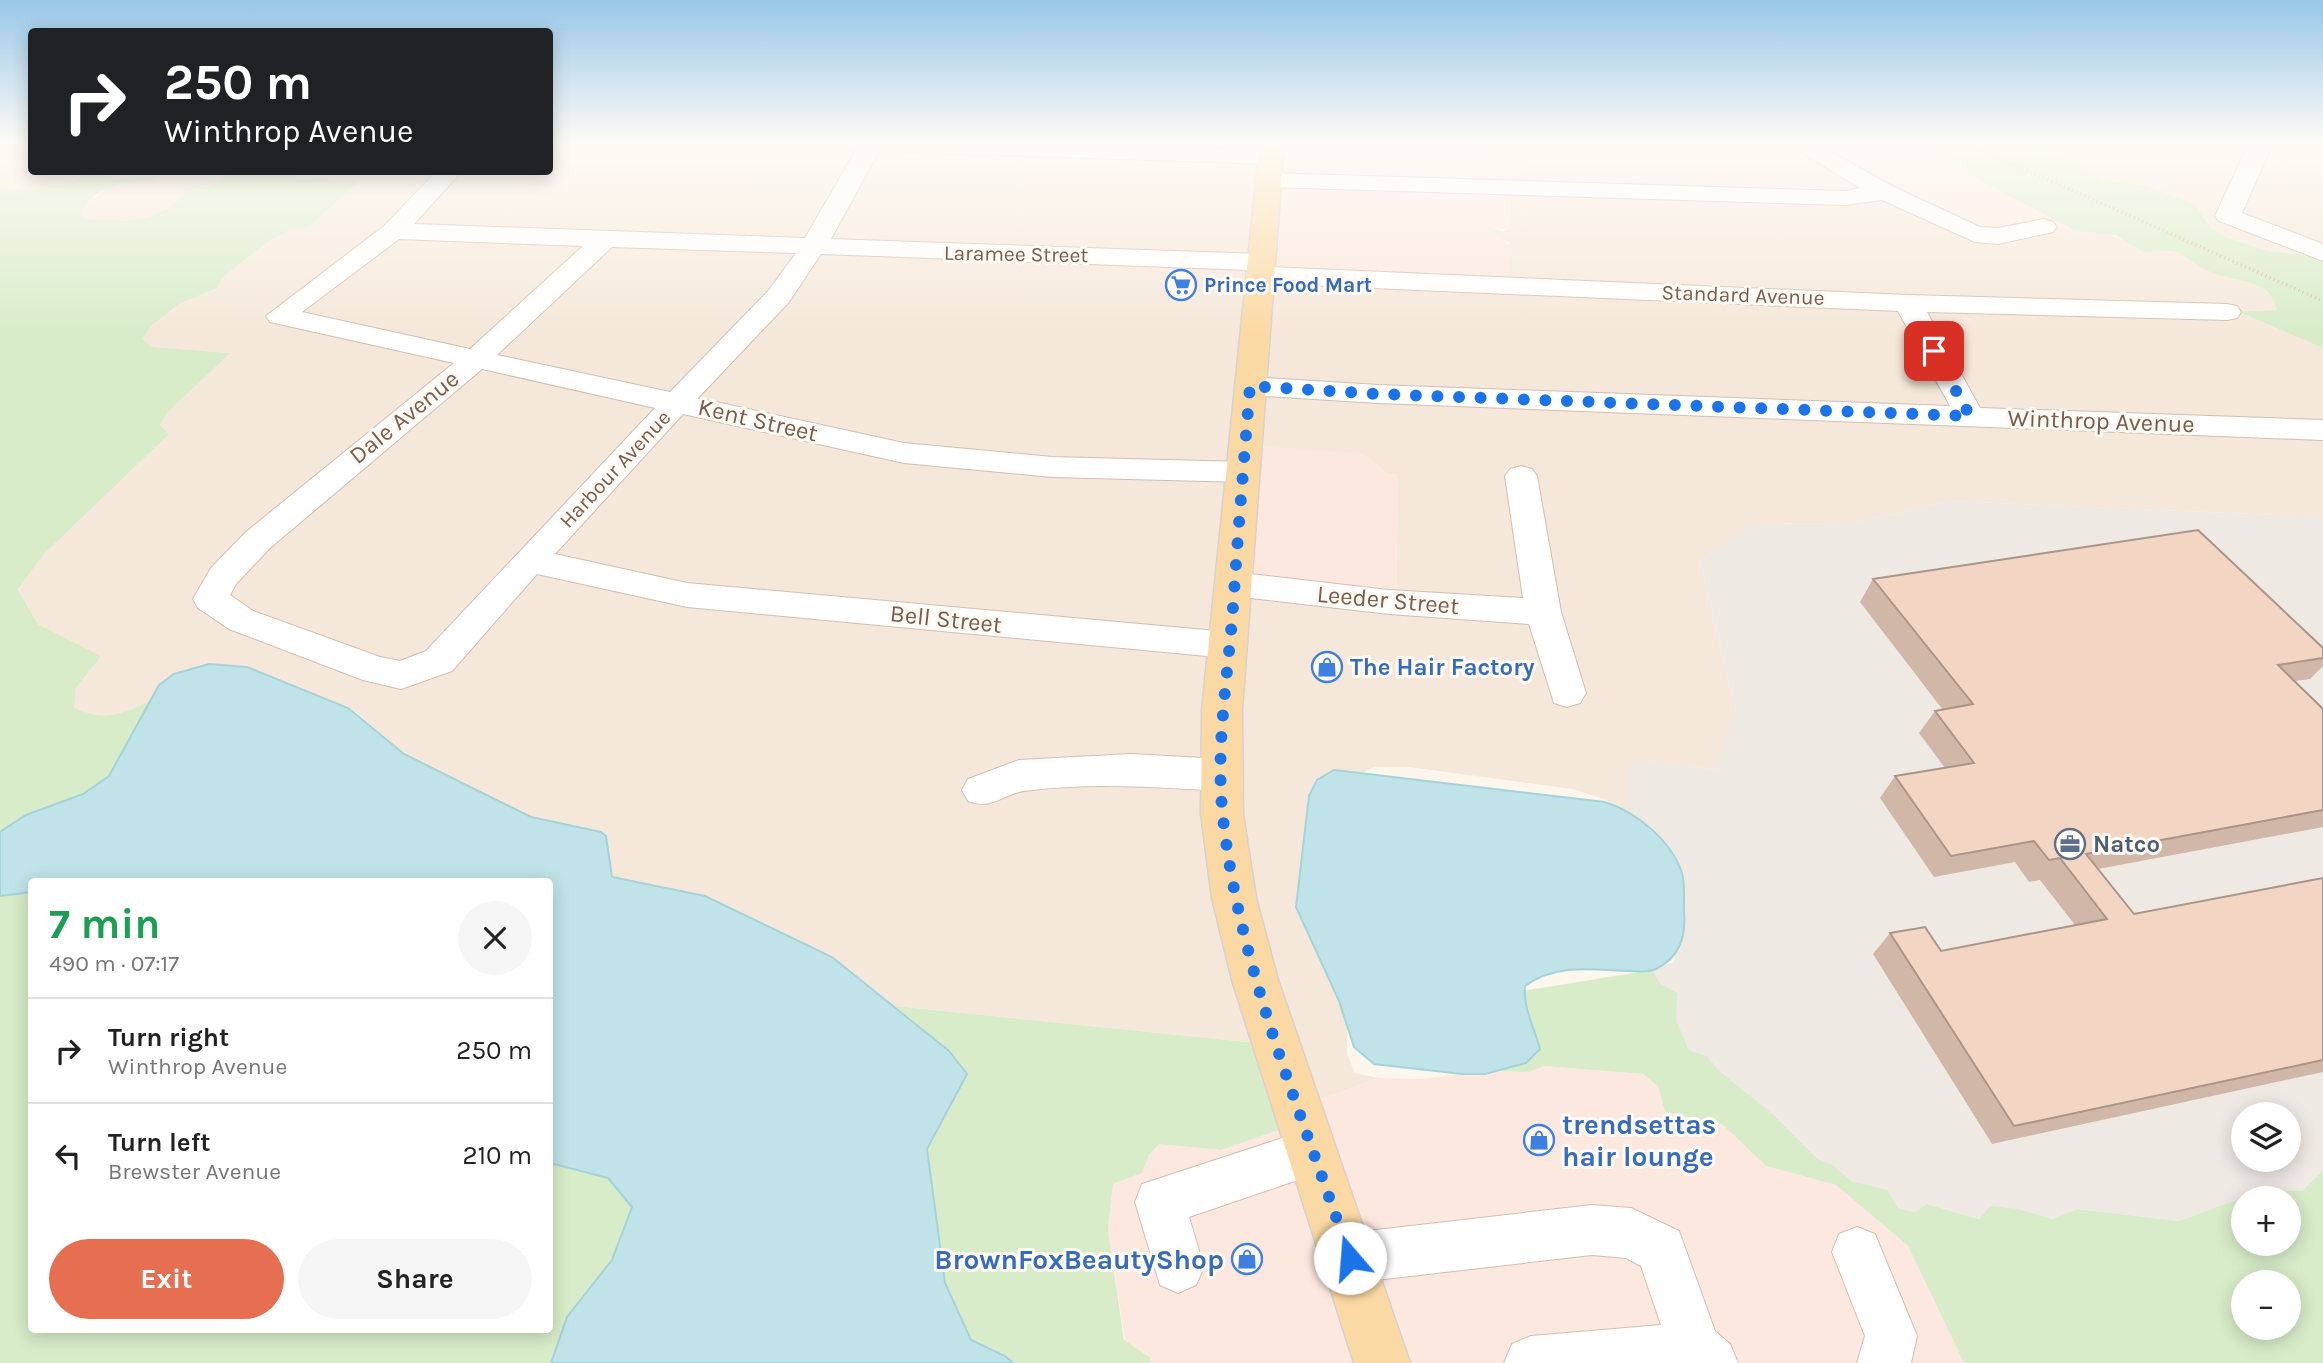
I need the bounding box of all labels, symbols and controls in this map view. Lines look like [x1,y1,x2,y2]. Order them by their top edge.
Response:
text: 250 m [164,54,312,111]
icon: right [49,56,140,147]
text: Winthrop Avenue [164,113,413,150]
street label: Laramee Street [944,241,1088,267]
supermarket icon: Prince Food Mart [1164,268,1198,302]
place label: Prince Food Mart [1204,273,1372,297]
street label: Standard Avenue [1661,280,1825,310]
pin [1904,321,1964,381]
icon: arrive [1915,332,1953,370]
street label: Dale Avenue [344,364,464,470]
street label: Kent Street [695,393,821,447]
street label: Winthrop Avenue [2007,404,2195,438]
street label: Harbour Avenue [555,405,675,533]
street label: Leeder Street [1316,580,1460,620]
street label: Bell Street [889,599,1003,639]
shop icon: The Hair Factory [1310,650,1344,684]
place label: The Hair Factory [1350,653,1535,681]
office icon: Natco [2053,827,2087,861]
place label: Natco [2093,830,2160,858]
text: 7 min [49,899,160,949]
button: close [458,901,532,975]
text: 490 m · 07:17 [49,950,179,977]
text: Turn right [108,1022,229,1053]
icon: right [49,1032,87,1070]
text: 250 m [456,1035,532,1066]
text: Winthrop Avenue [108,1053,287,1080]
map controls [2231,1102,2301,1340]
button: layers [2231,1102,2301,1172]
place label: trendsettas hair lounge [1562,1108,1716,1173]
shop icon: trendsettas hair lounge [1522,1123,1556,1157]
text: Turn left [108,1127,210,1158]
icon: left [49,1137,87,1175]
text: 210 m [462,1140,532,1171]
text: Brewster Avenue [108,1158,281,1185]
button: + [2231,1186,2301,1256]
position arrow [1313,1221,1387,1295]
button: Exit [49,1239,284,1319]
button: Share [298,1239,532,1319]
shop icon: BrownFoxBeautyShop [1230,1242,1264,1276]
place label: BrownFoxBeautyShop [934,1243,1224,1276]
button: − [2231,1270,2301,1340]

